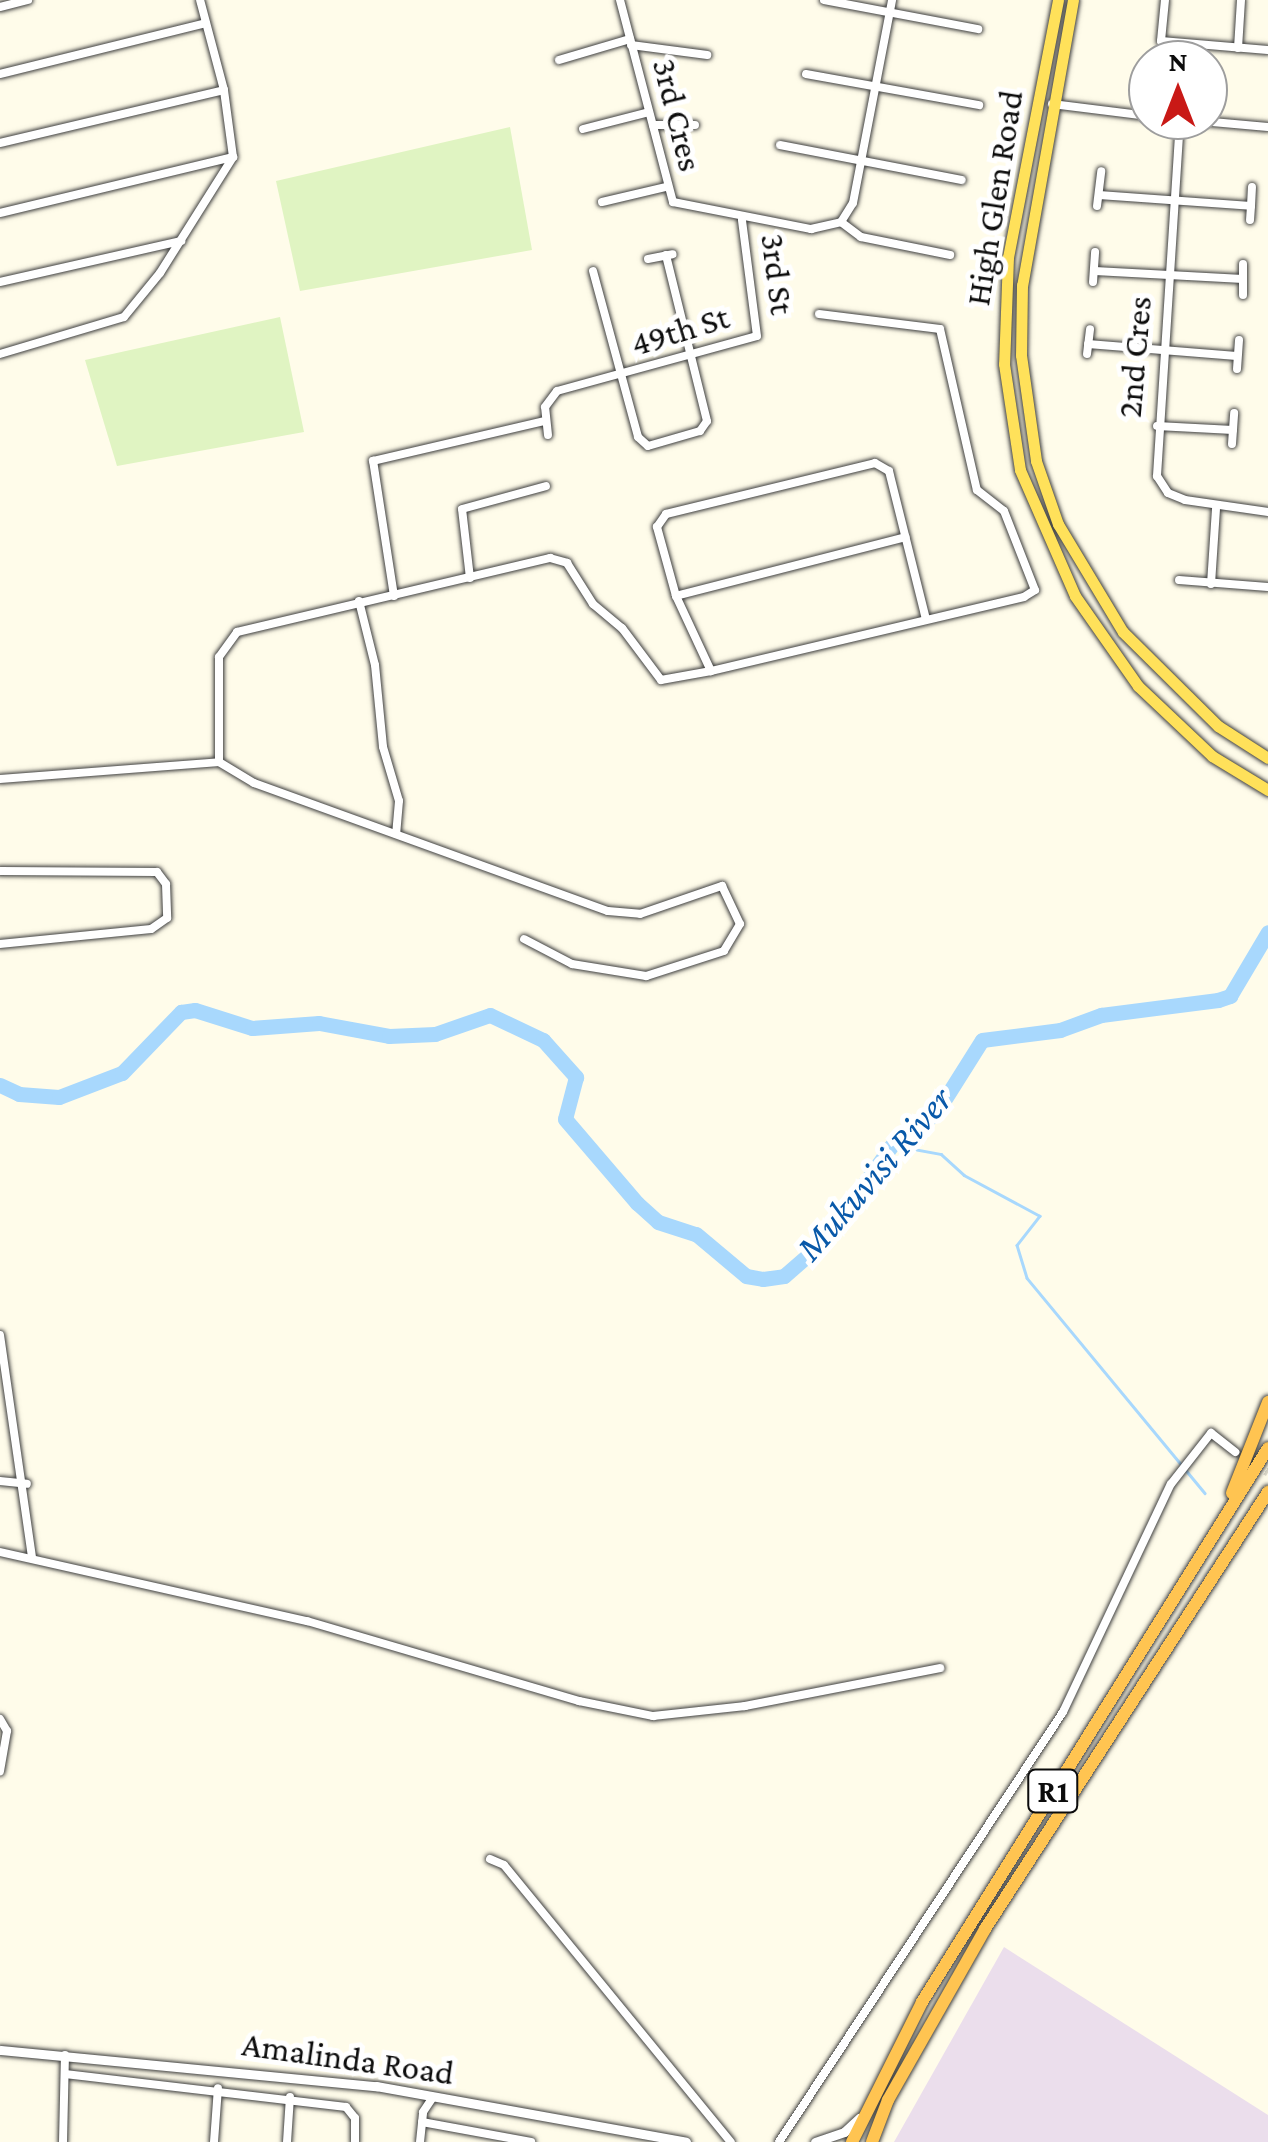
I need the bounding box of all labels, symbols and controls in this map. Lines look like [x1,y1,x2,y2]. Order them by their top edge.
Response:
north arrow [1128,40,1228,140]
text: N [1168,46,1188,77]
street label: 3rd Cres [643,54,711,176]
street label: High Glen Road [957,87,1033,309]
street label: 3rd St [751,231,803,317]
street label: 2nd Cres [1109,294,1161,420]
street label: 49th St [626,296,734,366]
water label: Mukuvisi River [786,1078,962,1270]
road number: R1 [1026,1764,1080,1818]
street label: Amalinda Road [239,2023,457,2095]

